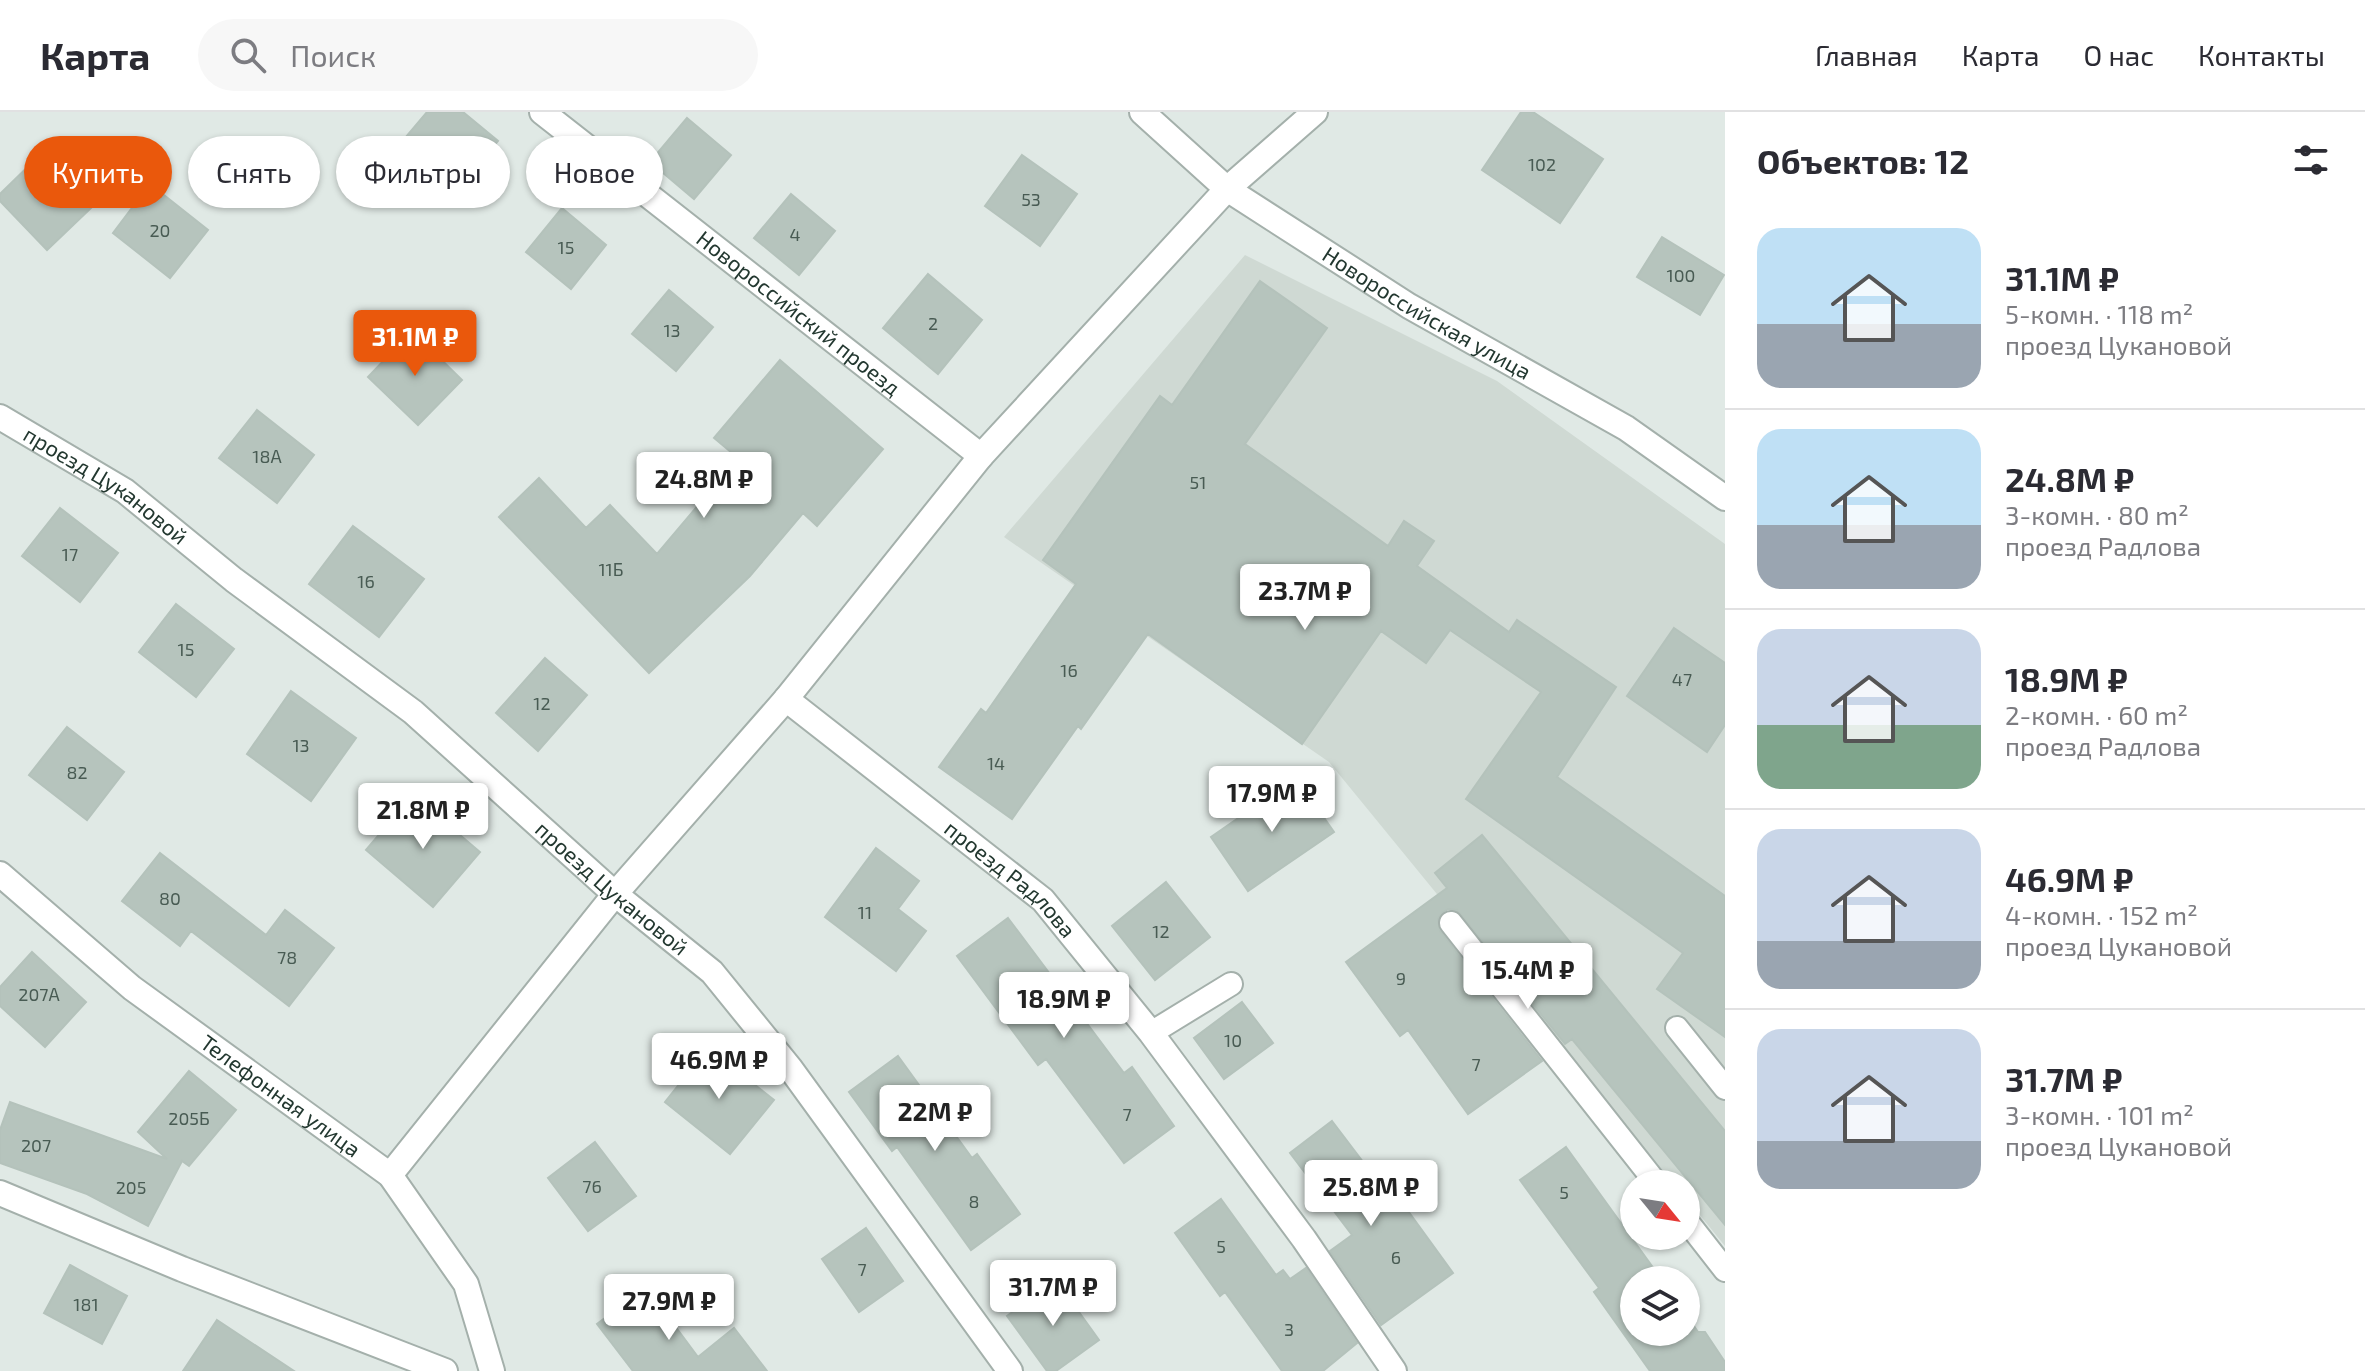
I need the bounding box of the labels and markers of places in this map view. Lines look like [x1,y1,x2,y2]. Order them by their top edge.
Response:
pin: 31.1M ₽ [341,310,489,378]
pin: 24.8M ₽ [630,452,778,520]
pin: 23.7M ₽ [1231,564,1379,632]
pin: 17.9M ₽ [1198,766,1346,834]
pin: 21.8M ₽ [349,783,497,851]
pin: 15.4M ₽ [1454,943,1602,1011]
pin: 18.9M ₽ [990,972,1138,1040]
pin: 46.9M ₽ [645,1033,793,1101]
pin: 22M ₽ [879,1085,991,1153]
pin: 25.8M ₽ [1297,1160,1445,1228]
pin: 31.7M ₽ [979,1260,1127,1328]
pin: 27.9M ₽ [595,1274,743,1342]

